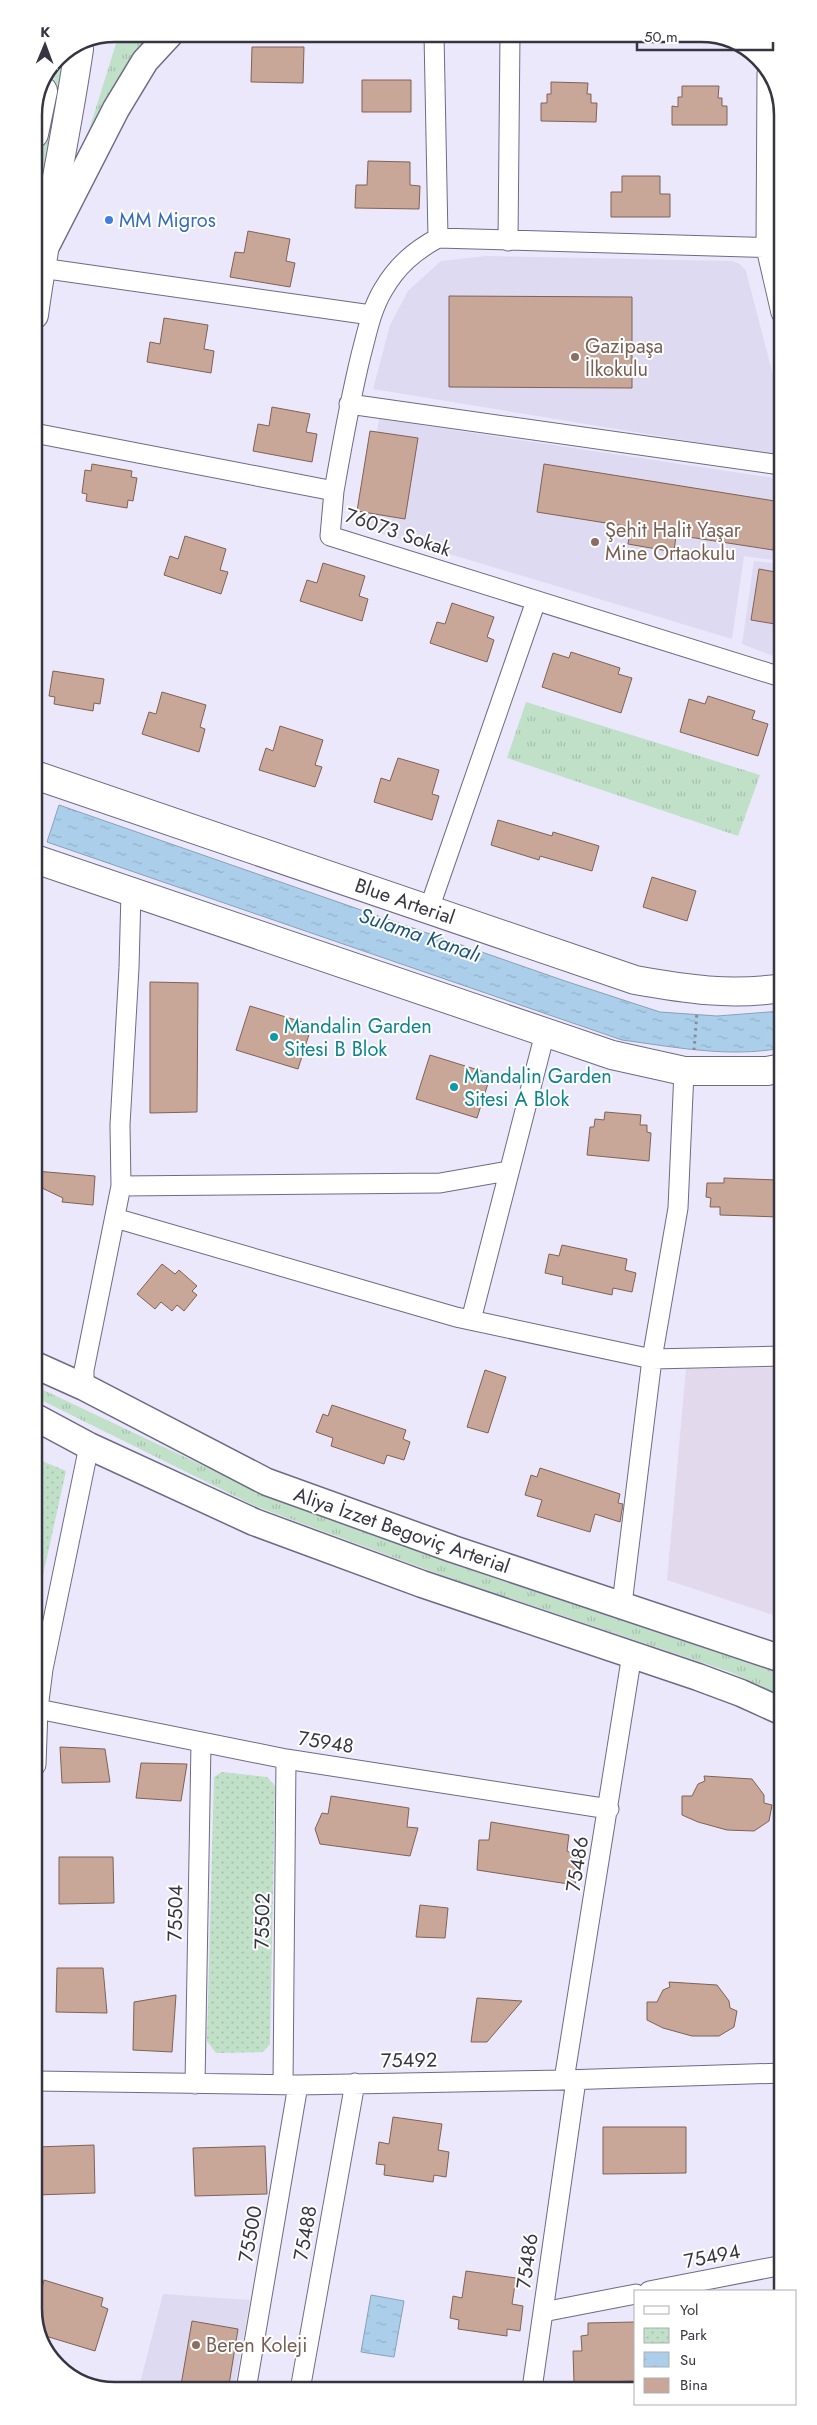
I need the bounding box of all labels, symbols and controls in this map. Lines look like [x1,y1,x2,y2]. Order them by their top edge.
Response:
north arrow [20,20,70,70]
scale bar [637,20,773,52]
text: K [40,22,51,42]
text: 50 m [644,26,678,48]
place label: MM Migros [119,206,216,235]
marker: MM Migros [103,214,115,226]
place label: Gazipaşa İlkokulu [585,332,663,384]
marker: Gazipaşa İlkokulu [569,351,581,363]
street label: 76073 Sokak [341,501,455,564]
place label: Şehit Halit Yaşar Mine Ortaokulu [605,516,741,568]
marker: Şehit Halit Yaşar Mine Ortaokulu [589,536,601,548]
street label: Blue Arterial [351,871,459,932]
water label: Sulama Kanalı [355,900,485,970]
place label: Mandalin Garden Sitesi B Blok [284,1012,432,1064]
marker: Mandalin Garden Sitesi B Blok [268,1031,280,1043]
place label: Mandalin Garden Sitesi A Blok [464,1062,612,1114]
marker: Mandalin Garden Sitesi A Blok [448,1081,460,1093]
street label: Aliya İzzet Begoviç Arterial [290,1480,514,1581]
street label: 75948 [296,1724,356,1761]
street label: 75486 [559,1834,596,1894]
street label: 75504 [161,1884,190,1942]
street label: 75502 [248,1893,277,1949]
street label: 75492 [381,2046,437,2075]
street label: 75500 [231,2203,270,2265]
street label: 75488 [286,2203,325,2263]
street label: 75486 [509,2231,546,2291]
street label: 75494 [682,2237,743,2276]
legend [634,2290,797,2405]
text: Yol [680,2299,699,2321]
text: Park [680,2324,707,2346]
place label: Beren Koleji [206,2331,308,2360]
marker: Beren Koleji [190,2339,202,2351]
text: Su [680,2349,696,2371]
text: Bina [680,2374,707,2396]

